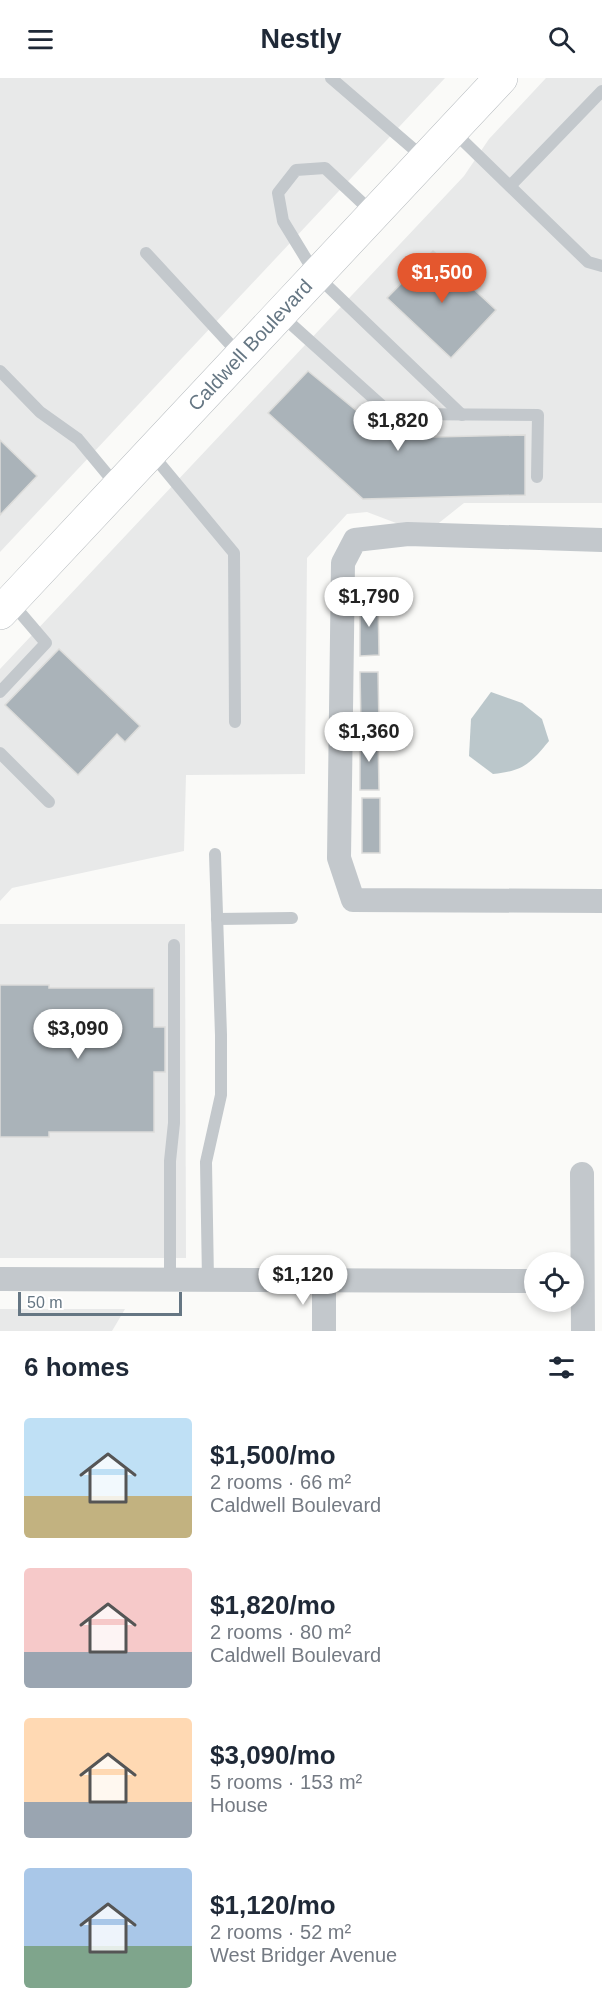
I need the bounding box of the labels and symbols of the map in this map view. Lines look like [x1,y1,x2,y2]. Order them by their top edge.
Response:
pin: $1,500 [393,253,491,304]
street label: Caldwell Boulevard [184,275,316,415]
pin: $1,820 [349,401,447,452]
pin: $1,790 [320,577,418,628]
pin: $1,360 [320,712,418,763]
pin: $3,090 [29,1009,127,1060]
pin: $1,120 [254,1255,352,1306]
scale bar [18,1289,182,1316]

